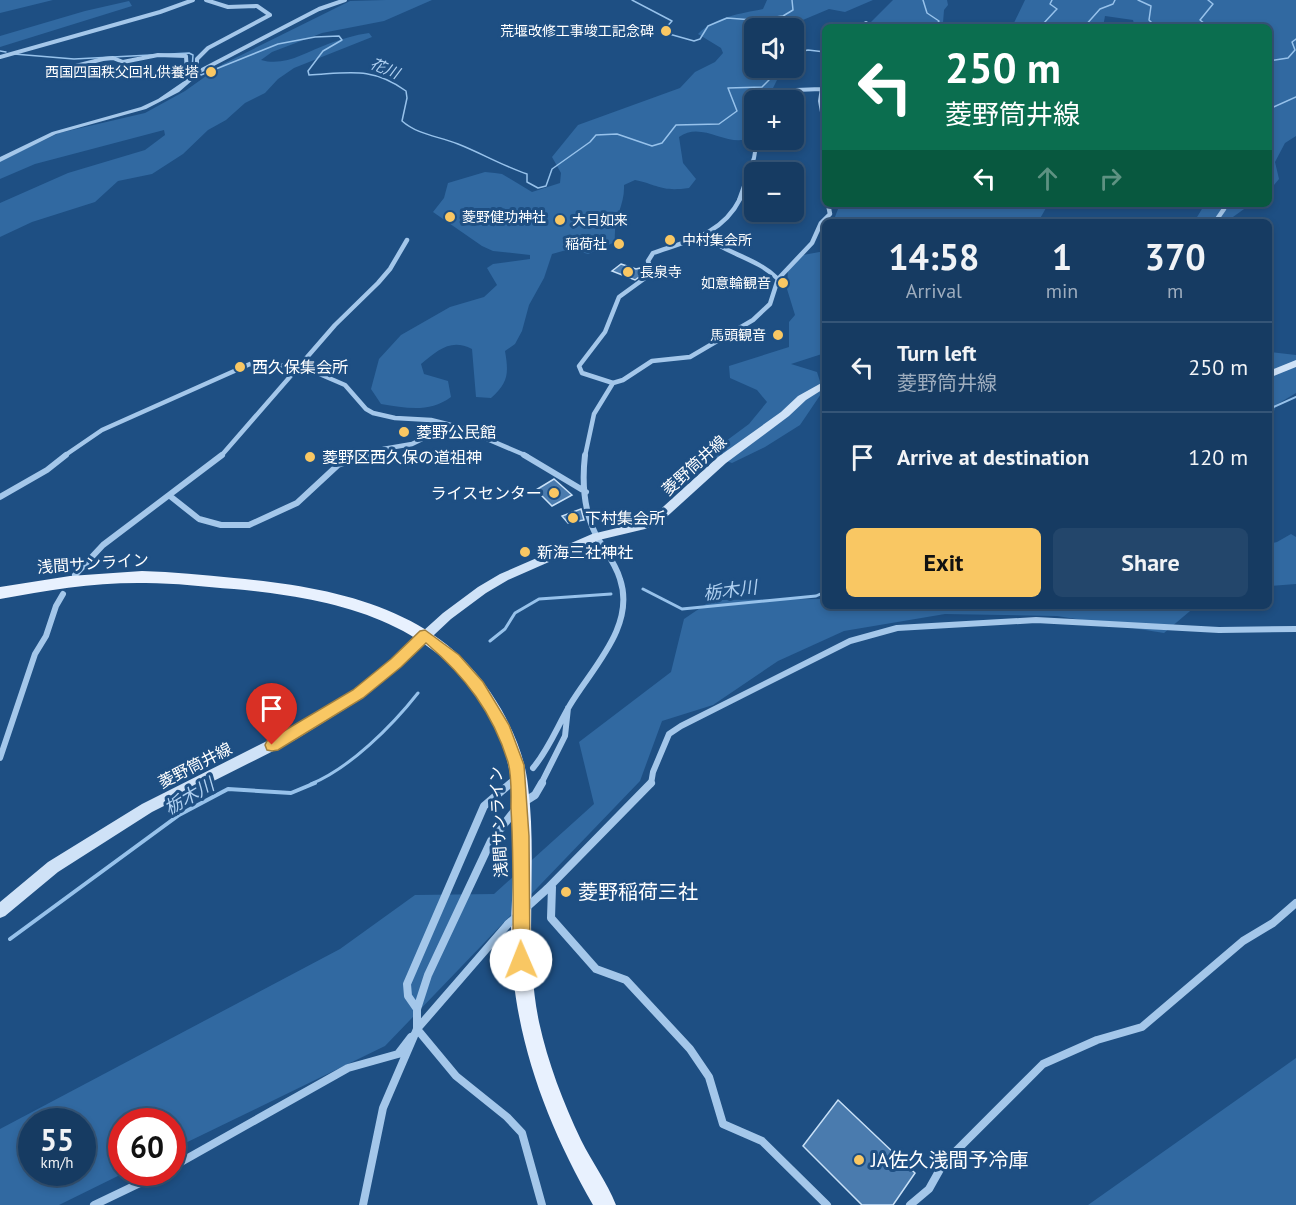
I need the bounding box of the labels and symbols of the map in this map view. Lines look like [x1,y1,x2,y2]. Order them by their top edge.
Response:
place label: 荒堰改修工事竣工記念碑 [500,22,654,40]
marker: 荒堰改修工事竣工記念碑 [659,24,673,38]
water label: 花川 [367,53,404,83]
place label: 西国四国秩父回礼供養塔 [45,63,199,81]
marker: 西国四国秩父回礼供養塔 [204,65,218,79]
place label: 菱野健功神社 [462,208,546,226]
marker: 菱野健功神社 [443,210,457,224]
place label: 大日如来 [572,211,628,229]
marker: 大日如来 [553,213,567,227]
place label: 中村集会所 [682,231,752,249]
marker: 中村集会所 [663,233,677,247]
place label: 稲荷社 [565,235,607,253]
marker: 稲荷社 [612,237,626,251]
place label: 長泉寺 [640,263,682,281]
marker: 長泉寺 [621,265,635,279]
place label: 如意輪観音 [701,274,771,292]
marker: 如意輪観音 [776,276,790,290]
place label: 馬頭観音 [710,326,766,344]
marker: 馬頭観音 [771,328,785,342]
place label: 西久保集会所 [252,357,348,377]
marker: 西久保集会所 [233,360,247,374]
place label: 菱野公民館 [416,422,496,442]
marker: 菱野公民館 [397,425,411,439]
street label: 菱野筒井線 [658,431,730,499]
place label: 菱野区西久保の道祖神 [322,447,482,467]
marker: 菱野区西久保の道祖神 [303,450,317,464]
place label: ライスセンター [430,483,542,503]
marker: ライスセンター [547,486,561,500]
place label: 下村集会所 [585,508,665,528]
marker: 下村集会所 [566,511,580,525]
place label: 新海三社神社 [537,542,633,562]
marker: 新海三社神社 [518,545,532,559]
street label: 浅間サンライン [36,549,150,577]
water label: 栃木川 [702,575,760,605]
pin [246,683,297,745]
street label: 菱野筒井線 [155,738,235,792]
street label: 浅間サンライン [485,766,511,878]
water label: 栃木川 [160,772,220,819]
place label: 菱野稲荷三社 [578,879,698,905]
marker: 菱野稲荷三社 [559,885,573,899]
position arrow [489,928,553,992]
speed limit sign: 60 [108,1108,186,1186]
place label: JA佐久浅間予冷庫 [870,1147,1029,1173]
marker: JA佐久浅間予冷庫 [852,1153,866,1167]

